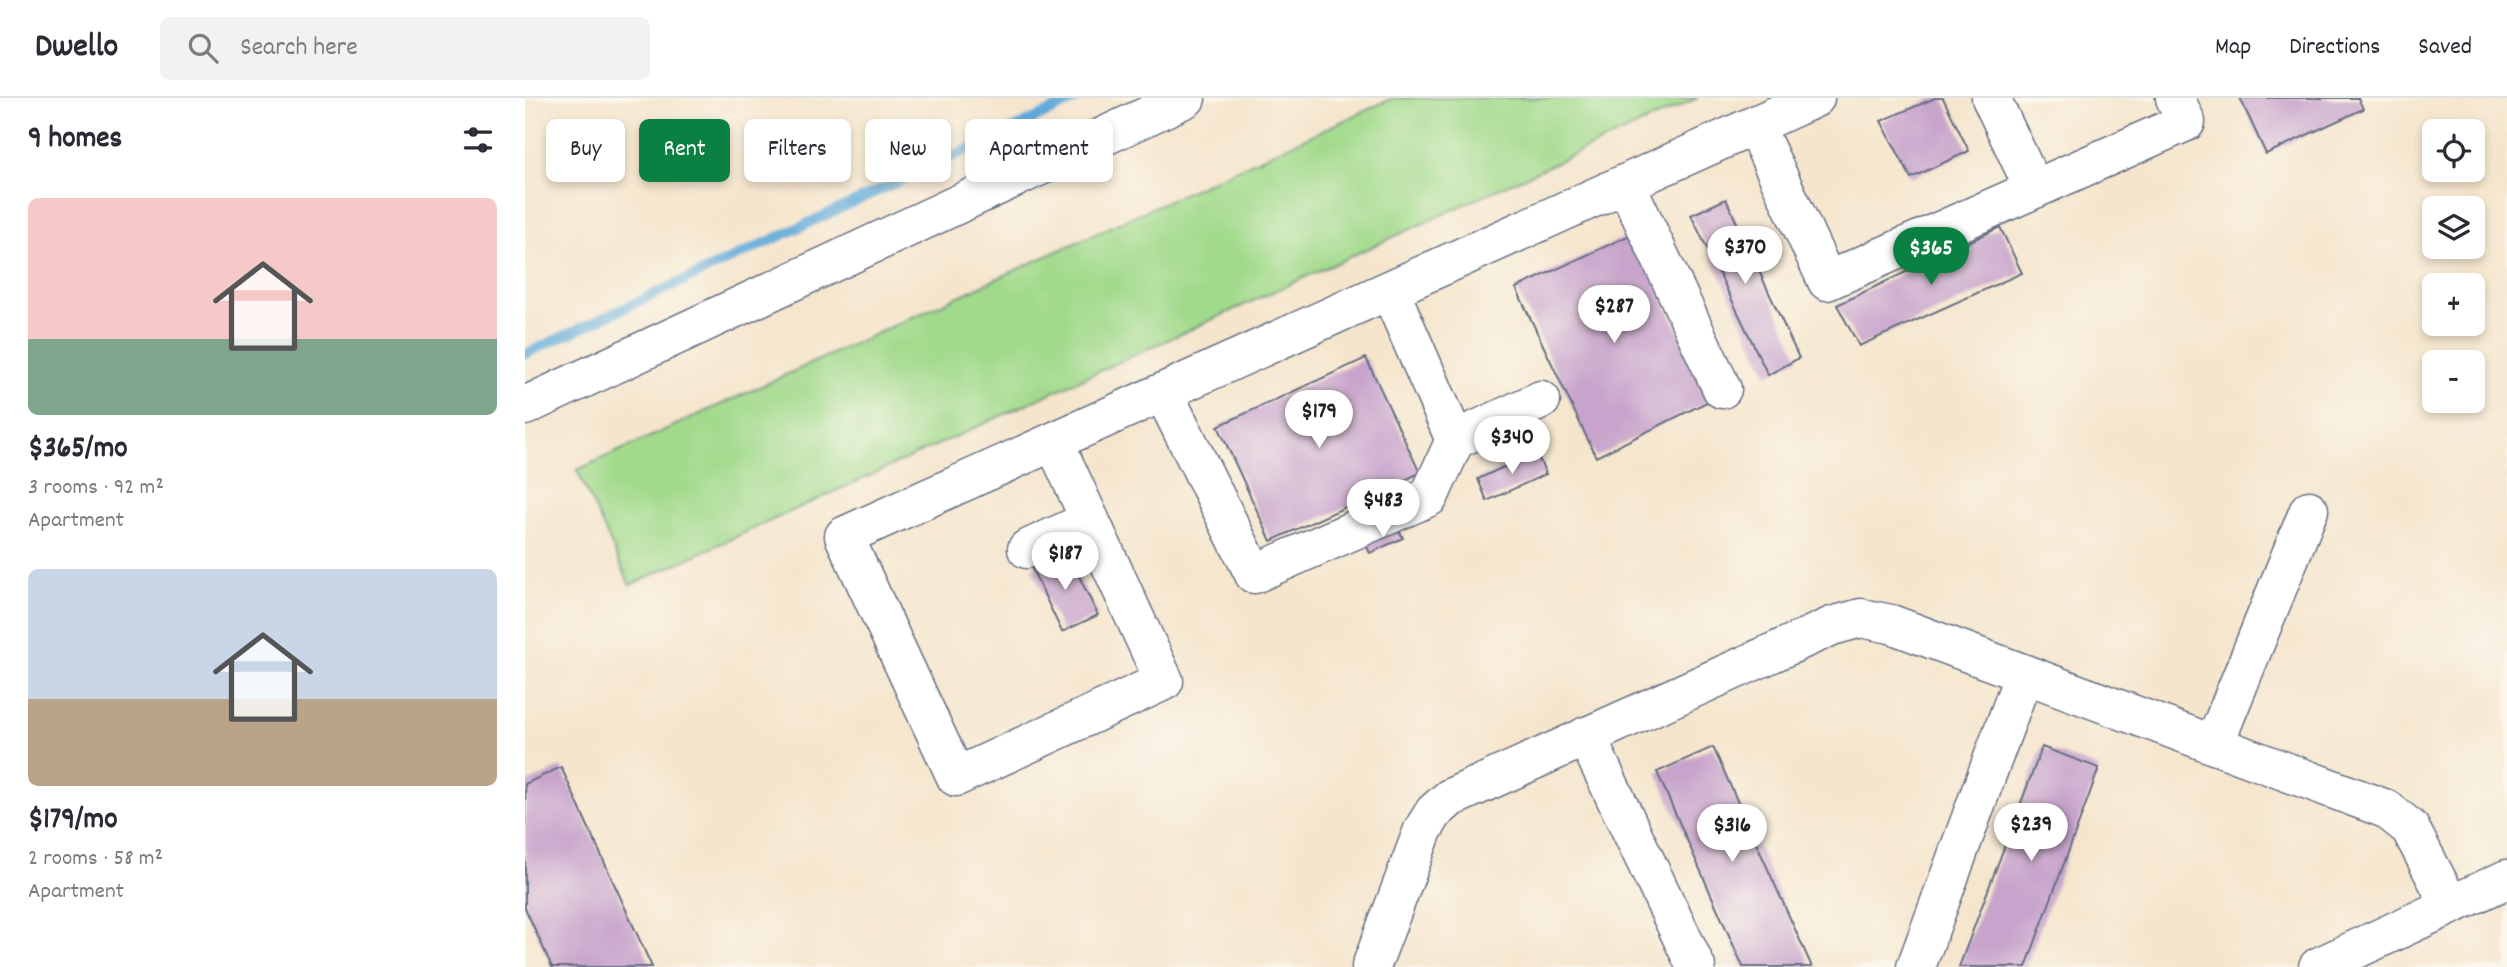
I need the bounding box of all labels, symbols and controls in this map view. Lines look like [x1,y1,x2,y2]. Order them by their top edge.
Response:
search box [160,17,650,80]
text: Dwello [35,25,118,72]
icon: search [184,29,222,67]
text: Search here [240,30,358,67]
text: Map [2215,31,2251,65]
text: Directions [2289,31,2380,65]
text: Saved [2418,31,2472,65]
text: 9 homes [28,119,122,162]
chip: Buy [546,119,625,182]
chip: Rent [639,119,730,182]
chip: Filters [744,119,851,182]
chip: New [865,119,951,182]
chip: Apartment [965,119,1113,182]
map controls [2422,119,2485,413]
button: locate [2422,119,2485,182]
icon: filters [459,121,497,159]
button: layers [2422,196,2485,259]
pin: $370 [1704,226,1786,286]
pin: $365 [1890,228,1972,287]
text: $370 [1723,232,1767,265]
text: $365 [1909,233,1953,266]
icon: home [200,243,326,369]
button: + [2422,273,2485,336]
pin: $287 [1573,286,1655,345]
text: $287 [1594,291,1634,324]
button: − [2422,350,2485,413]
pin: $179 [1278,390,1360,450]
text: $179 [1301,396,1337,429]
pin: $340 [1471,416,1553,476]
text: $340 [1490,422,1534,455]
text: $365/mo [28,429,128,472]
text: 3 rooms · 92 m² [28,472,164,505]
pin: $483 [1342,480,1424,539]
text: $483 [1363,485,1403,518]
text: Apartment [28,505,124,538]
pin: $187 [1024,532,1106,592]
text: $187 [1048,538,1082,571]
icon: home [200,614,326,740]
text: $179/mo [28,800,118,843]
pin: $316 [1691,804,1773,864]
pin: $239 [1990,804,2072,863]
text: $239 [2010,809,2052,842]
text: $316 [1713,810,1751,843]
text: 2 rooms · 58 m² [28,843,163,876]
text: Apartment [28,876,124,909]

